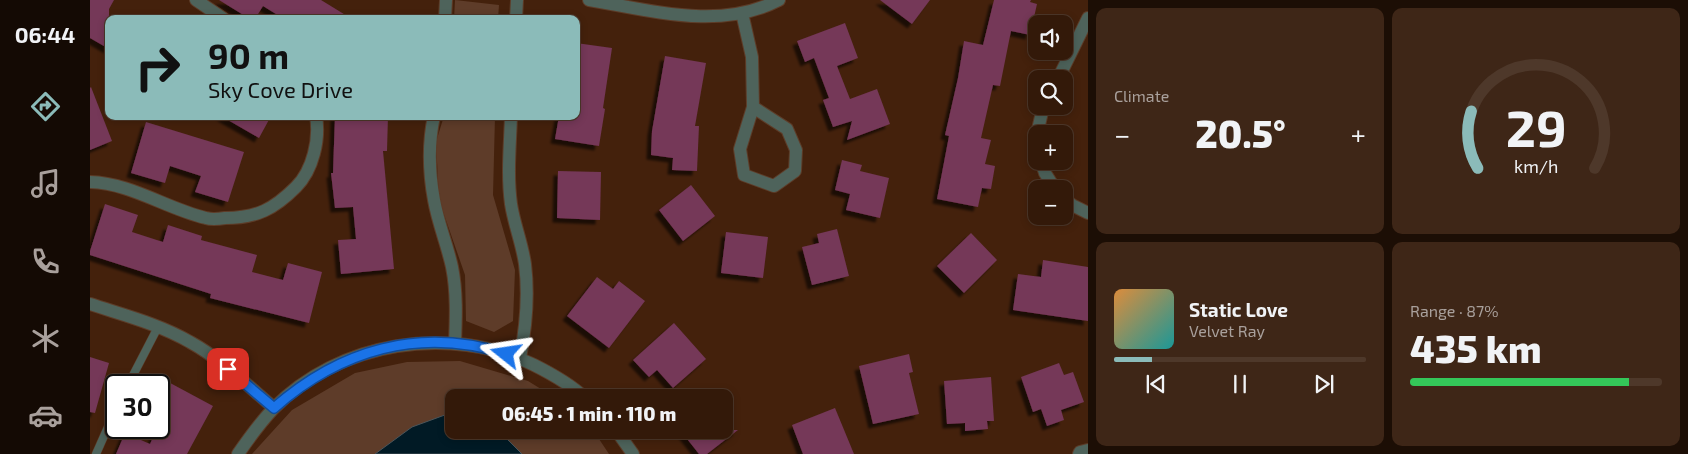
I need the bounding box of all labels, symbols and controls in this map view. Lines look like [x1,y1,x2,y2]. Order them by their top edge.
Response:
map controls [1028,15,1073,225]
button: sound [1028,15,1073,60]
text: 06:44 [15,21,75,47]
text: 90 m [208,34,289,76]
icon: right [125,35,190,100]
button: search [1028,70,1073,115]
text: Sky Cove Drive [208,76,353,102]
text: Climate [1114,86,1169,105]
icon: directions [28,89,63,124]
text: 29 [1506,95,1566,157]
text: 20.5° [1195,110,1286,156]
text: − [1114,117,1130,151]
text: + [1351,117,1366,151]
button: + [1028,125,1073,170]
text: km/h [1514,155,1558,177]
icon: music [28,166,63,201]
button: − [1028,180,1073,225]
icon: phone [28,244,63,279]
text: Static Love [1189,298,1288,321]
text: Range · 87% [1410,301,1499,320]
icon: climate [28,321,63,356]
text: Velvet Ray [1189,321,1265,340]
text: 435 km [1410,325,1542,371]
position arrow [479,327,531,379]
pin [207,348,249,390]
icon: arrive [214,355,242,383]
icon: previous [1142,370,1170,398]
icon: pause [1226,370,1254,398]
icon: next [1310,370,1338,398]
speed limit sign: 30 [105,374,170,439]
icon: car [28,398,63,433]
text: 06:45 · 1 min · 110 m [502,402,676,425]

